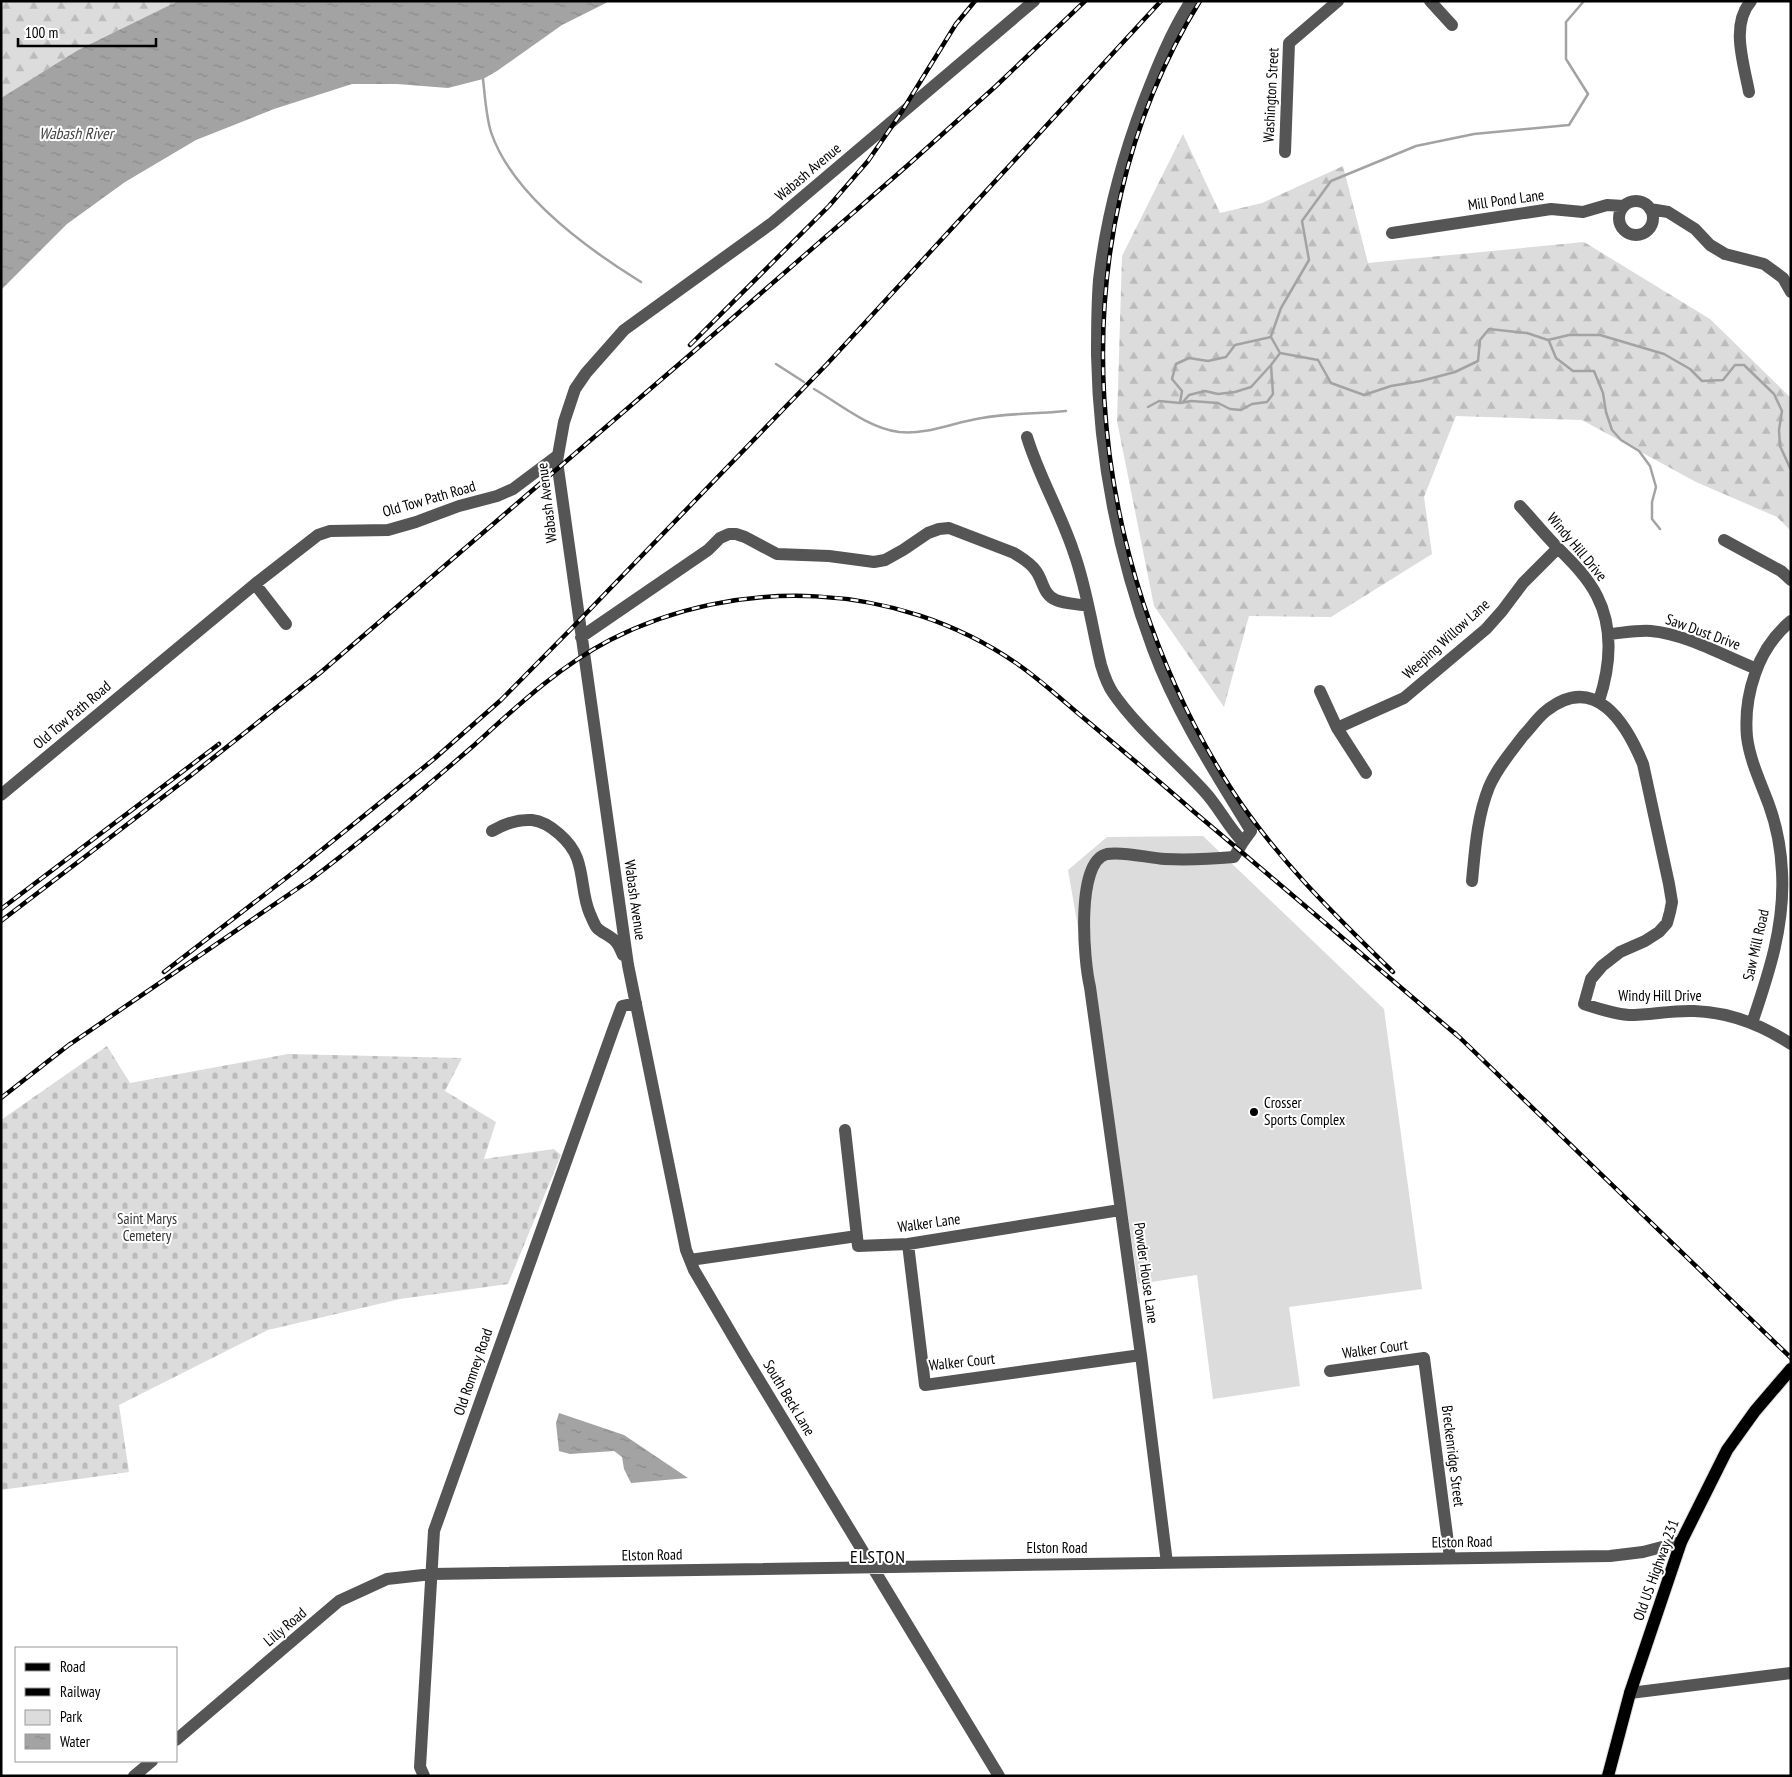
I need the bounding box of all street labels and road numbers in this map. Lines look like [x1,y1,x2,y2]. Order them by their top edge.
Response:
street label: Washington Street [1259,47,1282,143]
street label: Wabash Avenue [771,138,845,205]
street label: Mill Pond Lane [1467,185,1545,214]
street label: Wabash Avenue [532,462,561,544]
street label: Old Tow Path Road [380,476,478,521]
street label: Windy Hill Drive [1543,509,1612,585]
street label: Weeping Willow Lane [1398,594,1493,683]
street label: Saw Dust Drive [1663,609,1743,654]
street label: Old Tow Path Road [29,676,115,753]
street label: Wabash Avenue [620,859,651,941]
street label: Saw Mill Road [1738,907,1773,982]
street label: Windy Hill Drive [1618,986,1702,1005]
street label: Walker Lane [896,1209,961,1236]
street label: Powder House Lane [1130,1221,1163,1325]
street label: Old Romney Road [449,1326,496,1418]
street label: Walker Court [1341,1334,1409,1363]
street label: Walker Court [928,1349,996,1374]
street label: South Beck Lane [759,1356,820,1439]
street label: Breckenridge Street [1438,1404,1469,1508]
street label: Old US Highway 231 [1628,1516,1683,1623]
street label: Elston Road [1431,1531,1493,1552]
street label: Elston Road [1027,1538,1087,1557]
street label: Elston Road [621,1544,683,1565]
street label: Lilly Road [259,1603,310,1650]

